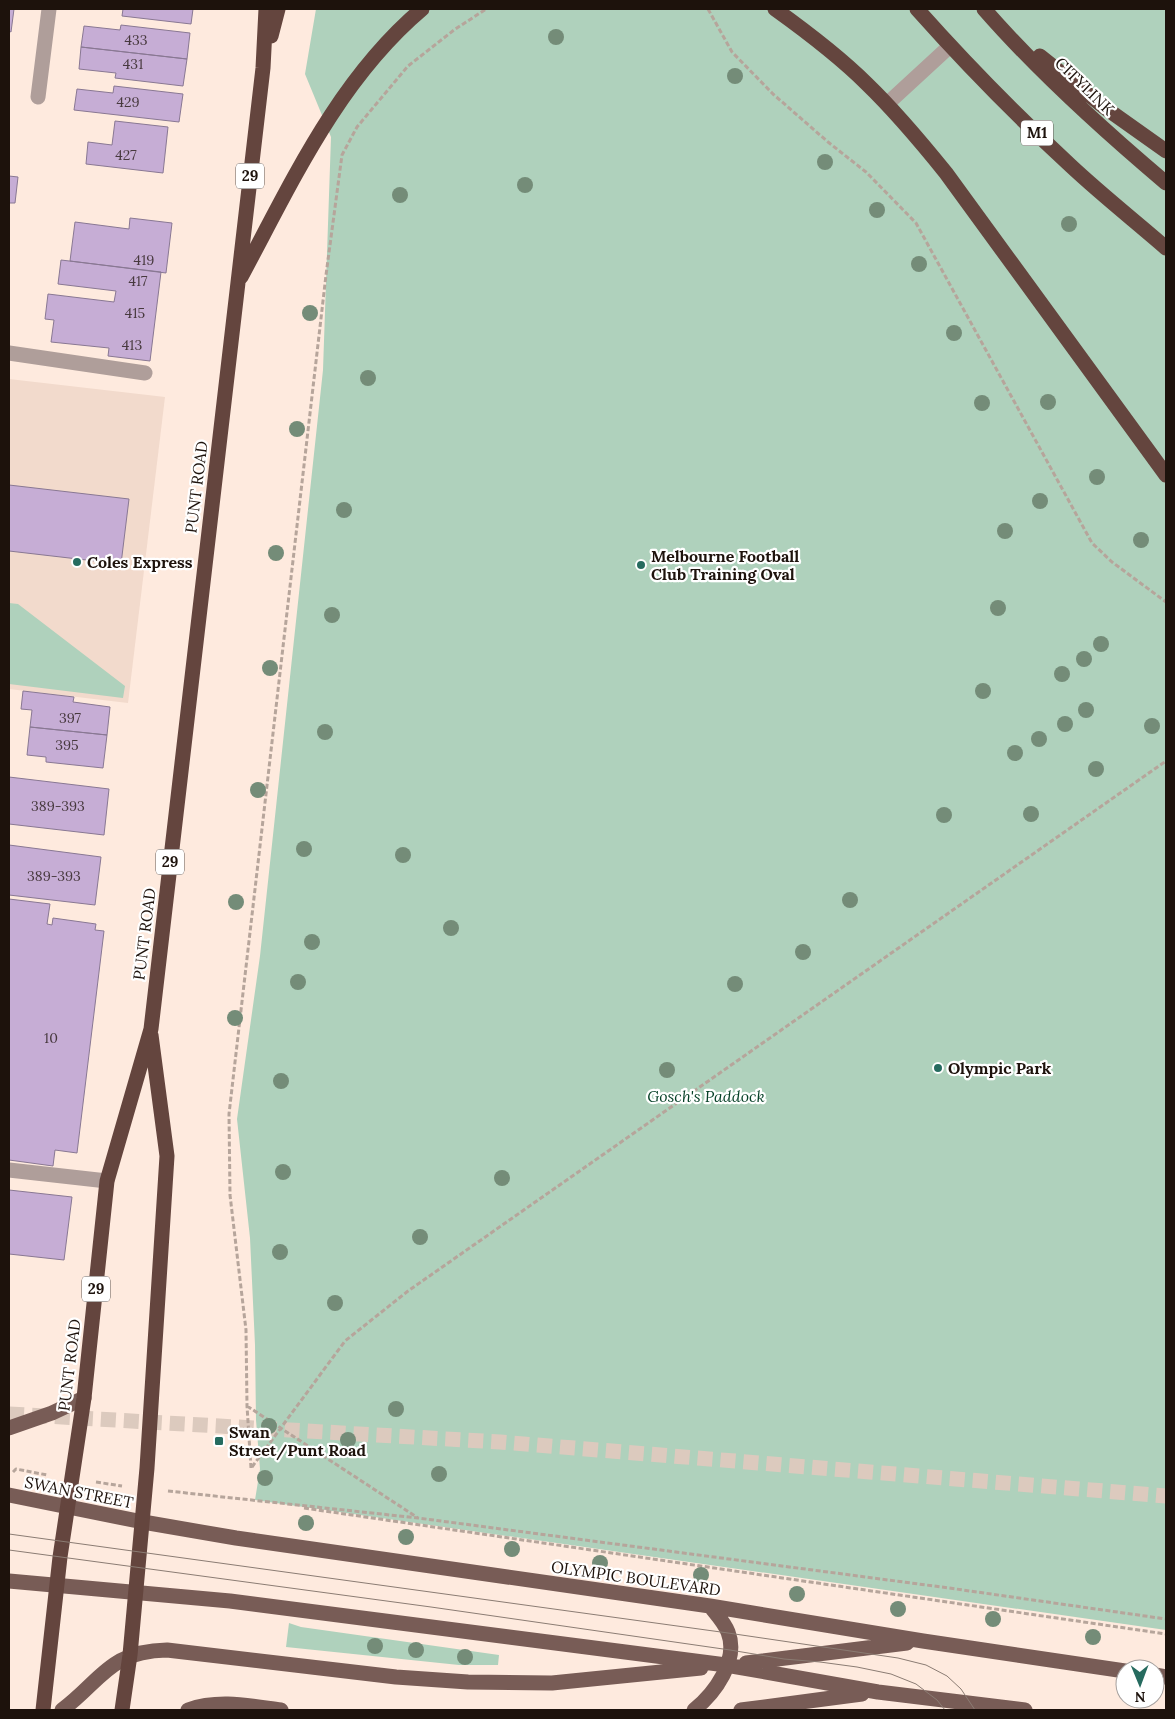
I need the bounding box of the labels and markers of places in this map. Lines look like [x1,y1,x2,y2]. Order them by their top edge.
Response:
place label: Melbourne Football Club Training Oval [651,546,799,584]
place label: Coles Express [87,552,193,572]
marker: Coles Express [71,556,83,568]
marker: Melbourne Football Club Training Oval [635,559,647,571]
place label: Olympic Park [948,1058,1052,1078]
marker: Olympic Park [932,1062,944,1074]
place label: Swan Street/Punt Road [229,1422,366,1461]
marker: Swan Street/Punt Road [213,1435,225,1447]

